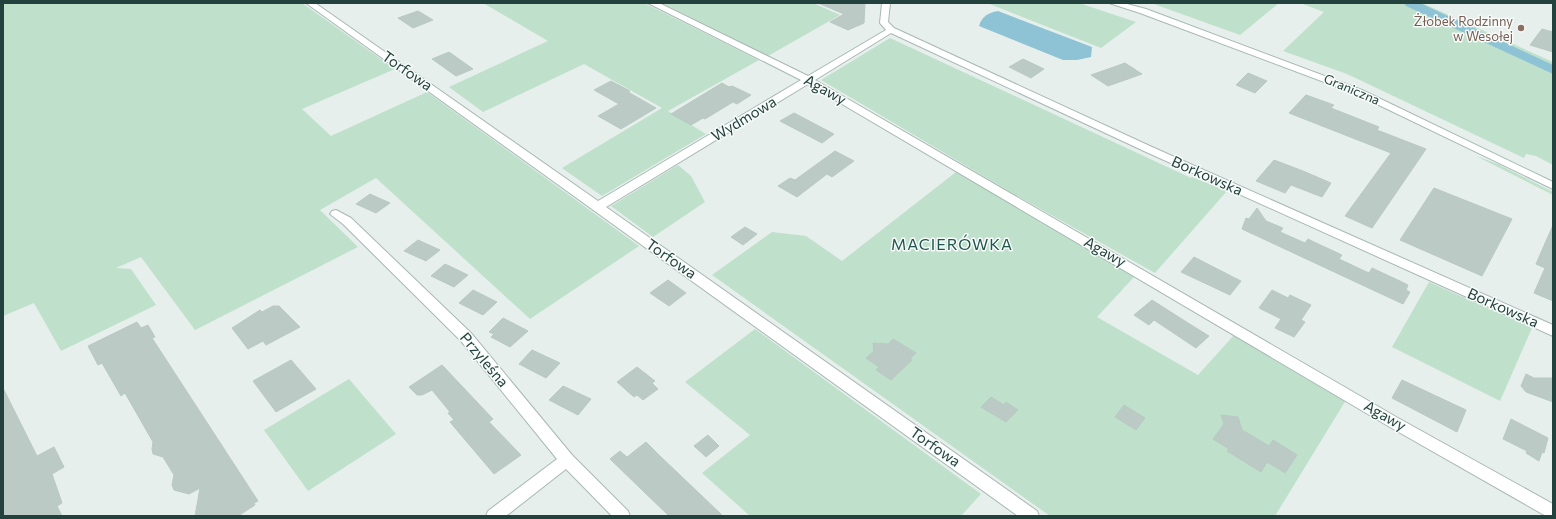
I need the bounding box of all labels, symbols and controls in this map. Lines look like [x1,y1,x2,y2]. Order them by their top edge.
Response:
place label: Żłobek Rodzinny w Wesołej [1414,13,1513,44]
marker: Żłobek Rodzinny w Wesołej [1516,23,1526,33]
street label: Torfowa [379,46,436,94]
street label: Agawy [801,70,850,108]
street label: Graniczna [1322,70,1382,108]
street label: Wydmowa [708,92,779,145]
street label: Borkowska [1169,151,1246,199]
street label: Agawy [1081,232,1130,270]
street label: Torfowa [643,234,700,282]
district label: MACIERÓWKA [891,234,1013,253]
street label: Borkowska [1465,283,1542,331]
street label: Przyleśna [457,328,513,390]
street label: Agawy [1361,396,1410,434]
street label: Torfowa [907,422,964,470]

